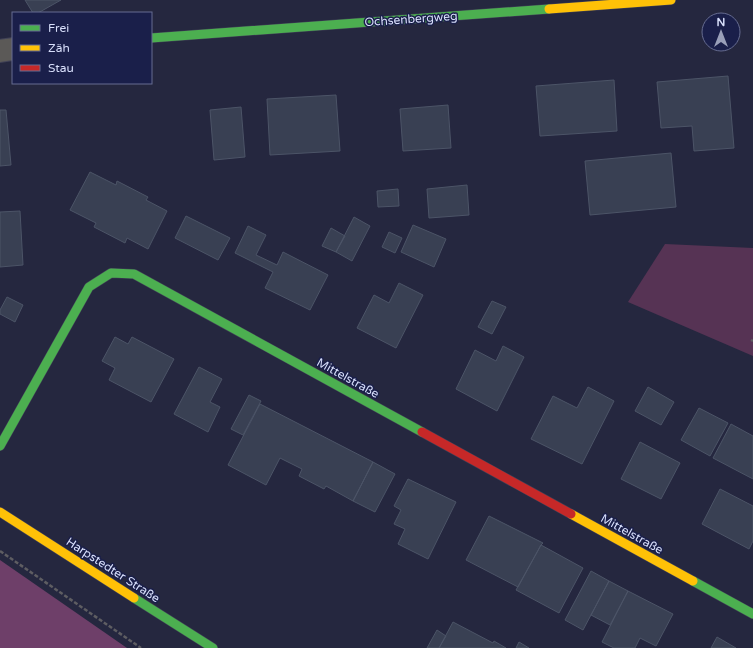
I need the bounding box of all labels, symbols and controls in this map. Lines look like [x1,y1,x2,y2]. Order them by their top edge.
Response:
street label: Ochsenbergweg [364,9,458,29]
legend [12,12,152,84]
north arrow [701,12,741,52]
text: N [717,16,725,29]
text: Frei [48,21,69,35]
text: Zäh [48,41,70,55]
text: Stau [48,61,74,75]
street label: Mittelstraße [314,355,382,401]
street label: Mittelstraße [598,511,666,557]
street label: Harpstedter Straße [64,535,163,606]

